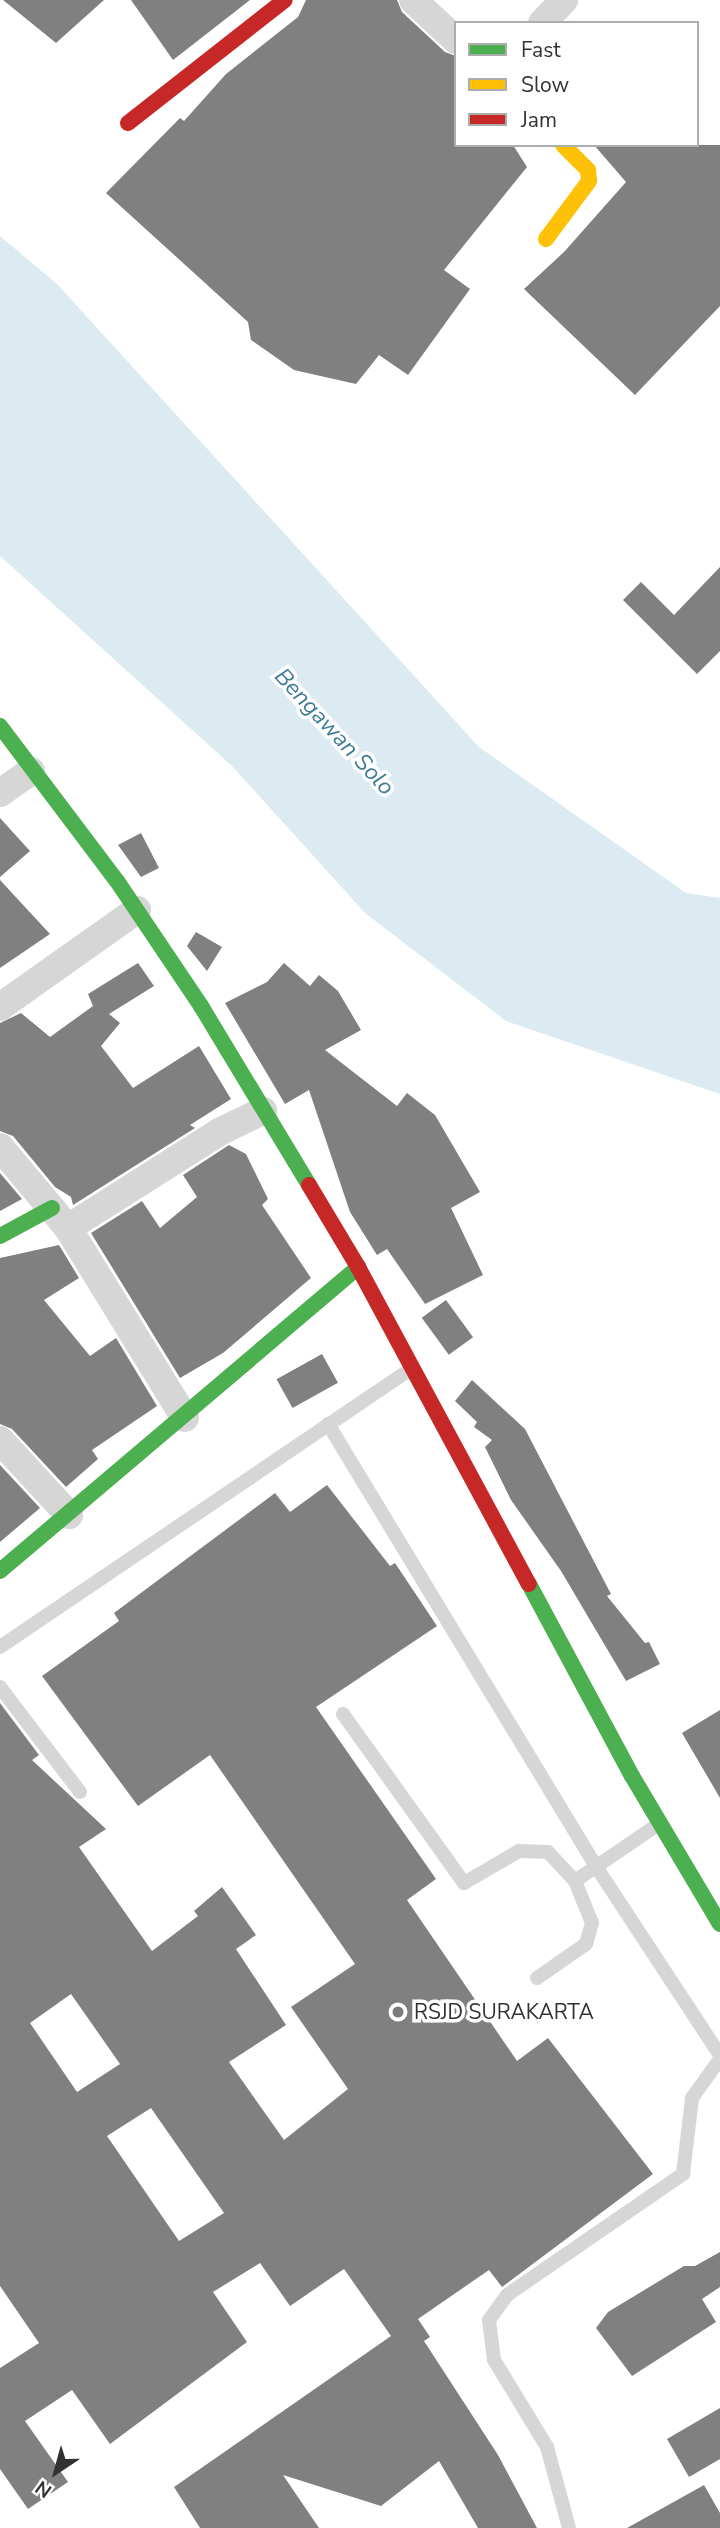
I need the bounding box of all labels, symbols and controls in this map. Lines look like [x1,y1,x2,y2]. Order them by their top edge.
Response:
legend [454,21,699,147]
text: Fast [521,36,561,64]
text: Slow [521,71,569,99]
text: Jam [521,106,557,134]
water label: Bengawan Solo [268,663,400,801]
place label: RSJD SURAKARTA [414,1999,594,2025]
marker: RSJD SURAKARTA [388,2002,408,2022]
north arrow [21,2437,91,2507]
text: N [30,2474,57,2504]

